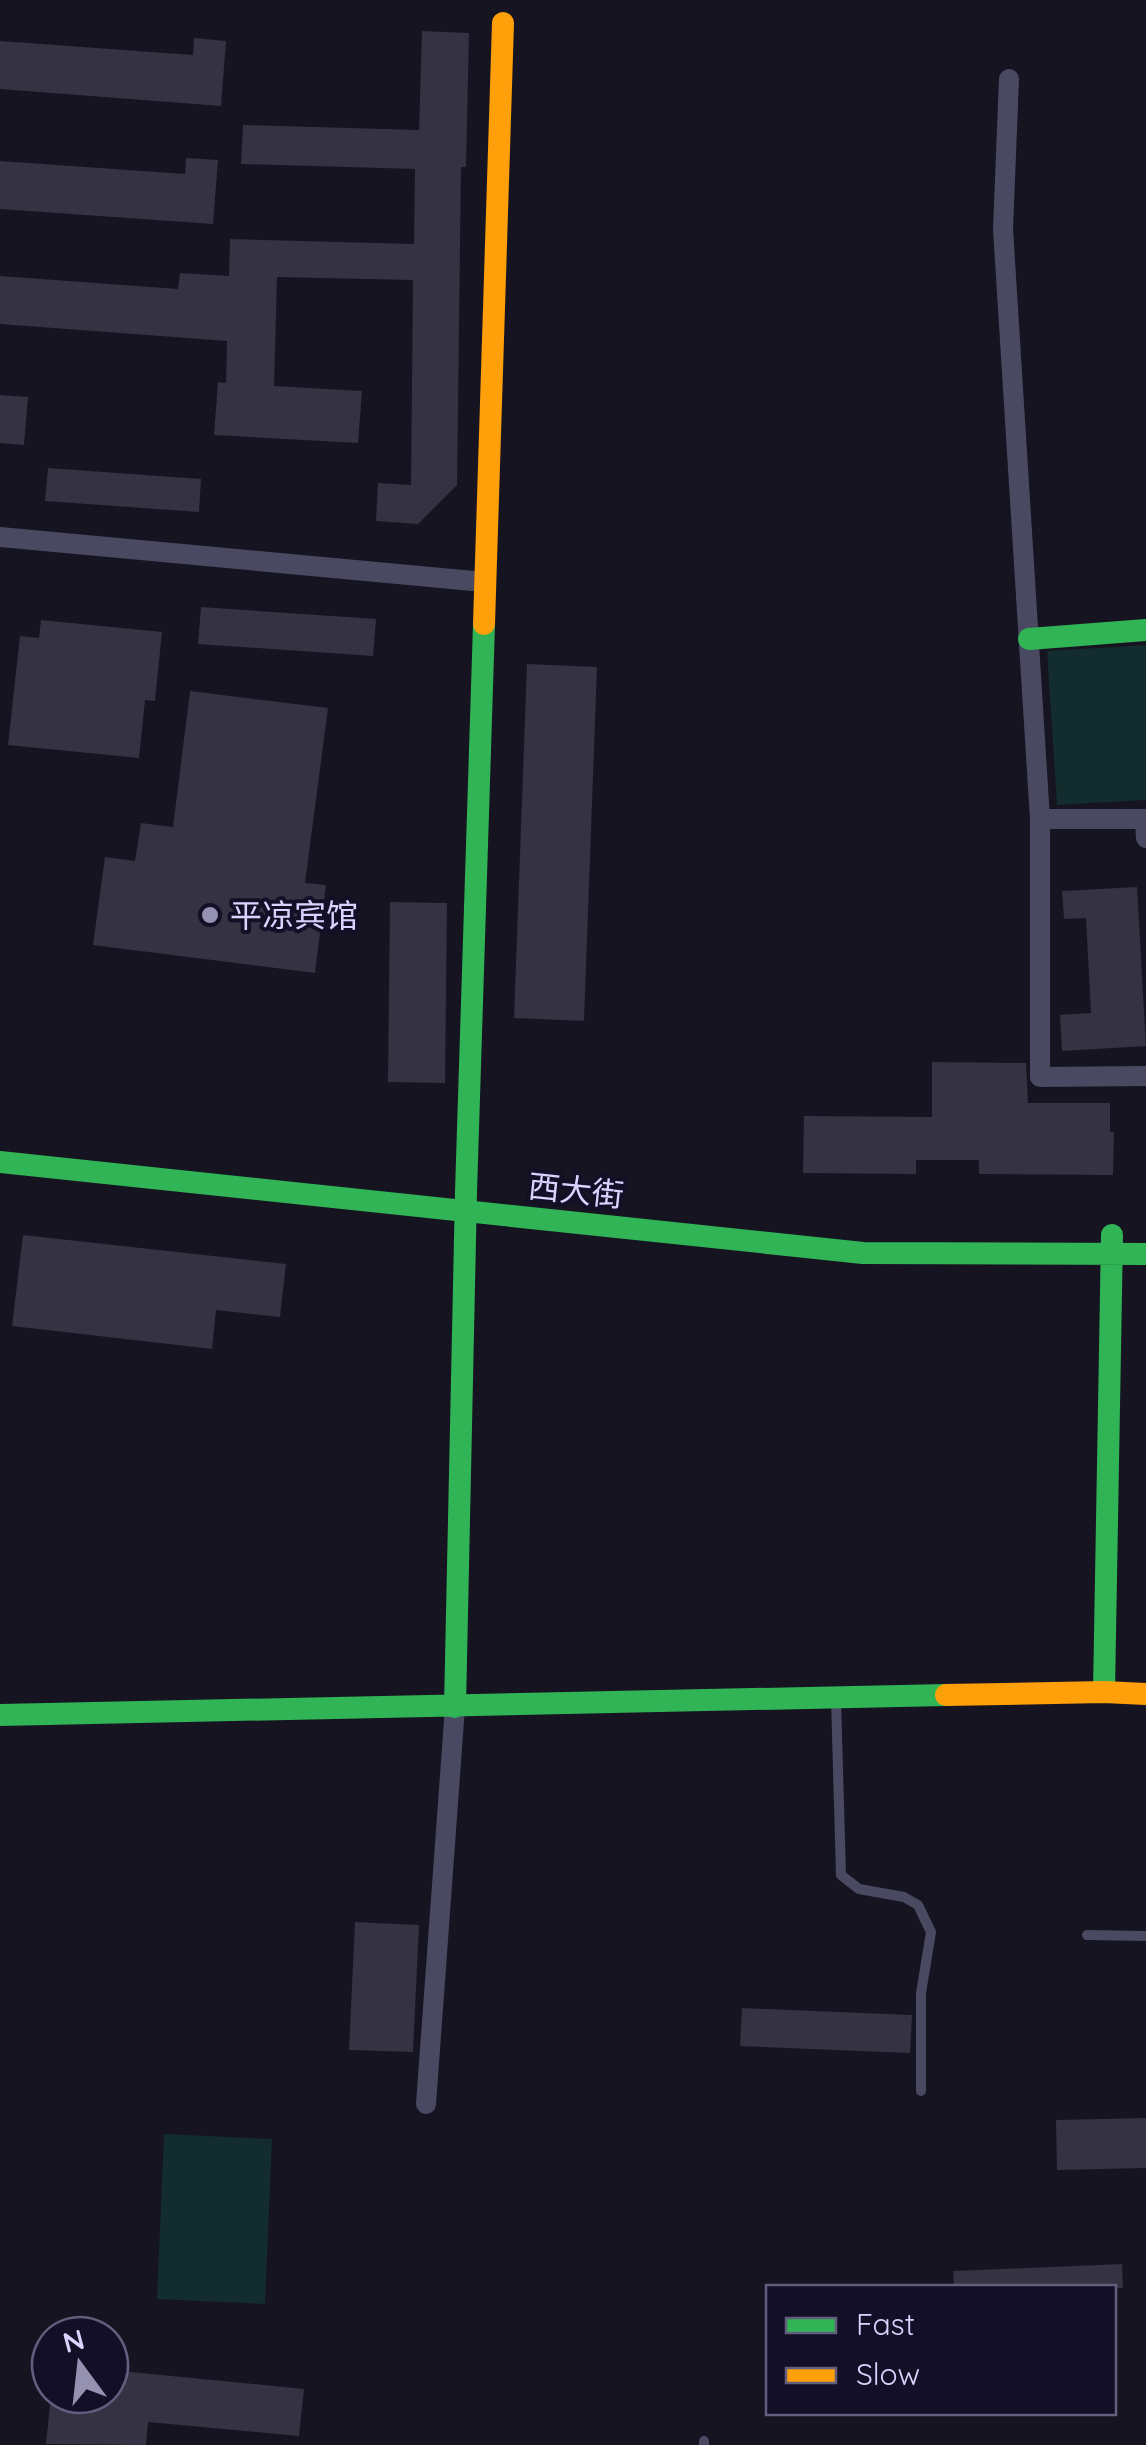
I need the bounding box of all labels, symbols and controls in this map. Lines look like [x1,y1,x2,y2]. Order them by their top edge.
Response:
place label: 平凉宾馆 [230,895,358,935]
marker: 平凉宾馆 [199,904,221,926]
street label: 西大街 [526,1165,626,1215]
legend [766,2285,1116,2415]
text: Fast [856,2305,915,2343]
north arrow [30,2315,130,2415]
text: N [59,2321,88,2360]
text: Slow [856,2355,920,2393]

